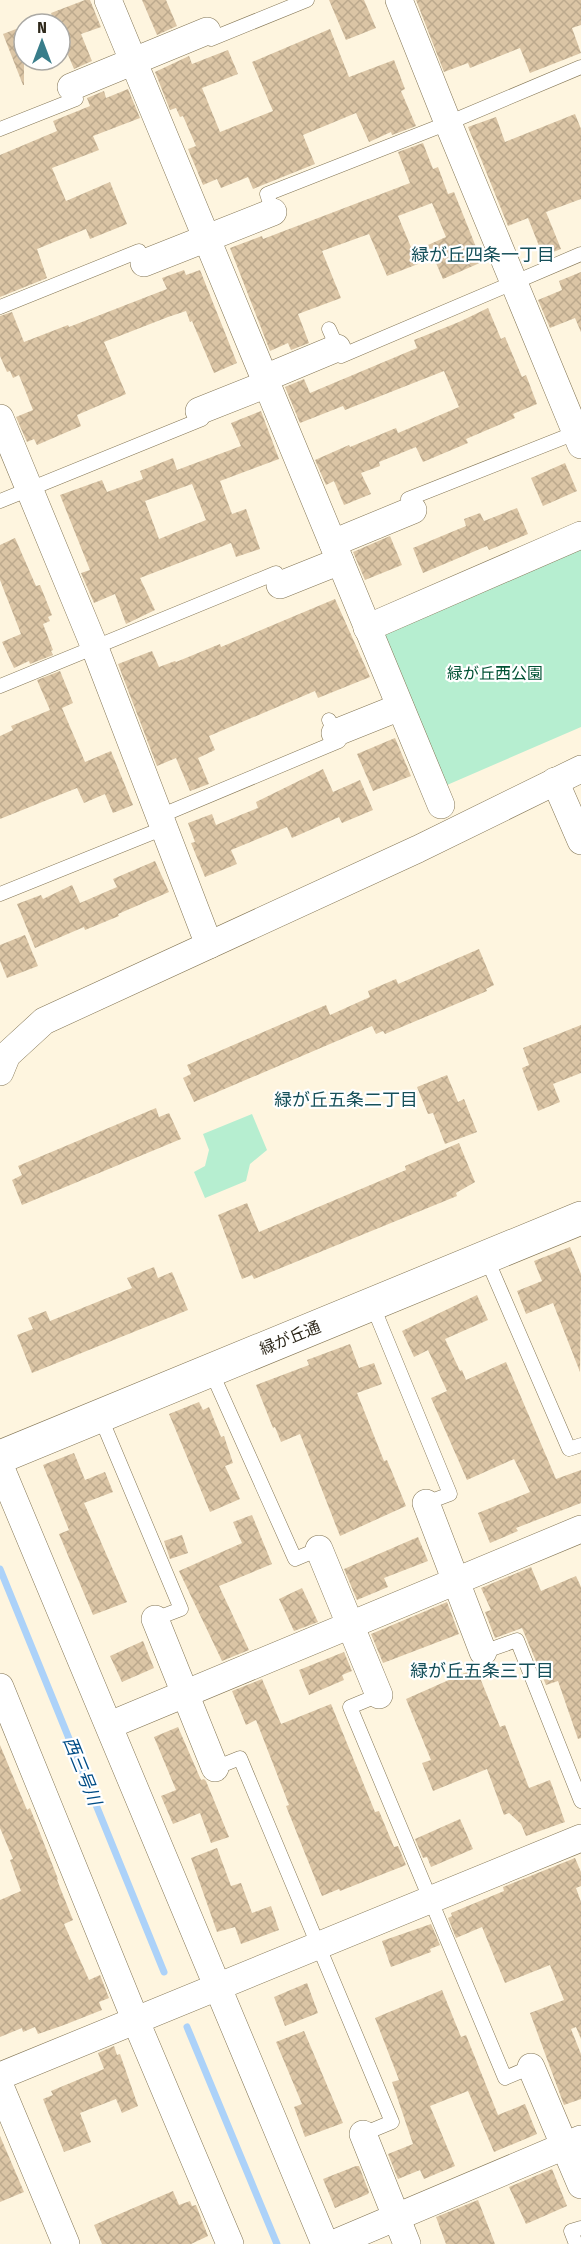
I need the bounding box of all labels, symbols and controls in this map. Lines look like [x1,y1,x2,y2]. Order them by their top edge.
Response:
north arrow [12,12,72,72]
text: N [37,18,47,37]
district label: 緑が丘四条一丁目 [411,244,555,266]
park label: 緑が丘西公園 [447,664,543,683]
district label: 緑が丘五条二丁目 [274,1089,418,1111]
street label: 緑が丘通 [257,1317,323,1359]
district label: 緑が丘五条三丁目 [410,1660,554,1682]
water label: 西三号川 [58,1734,106,1810]

